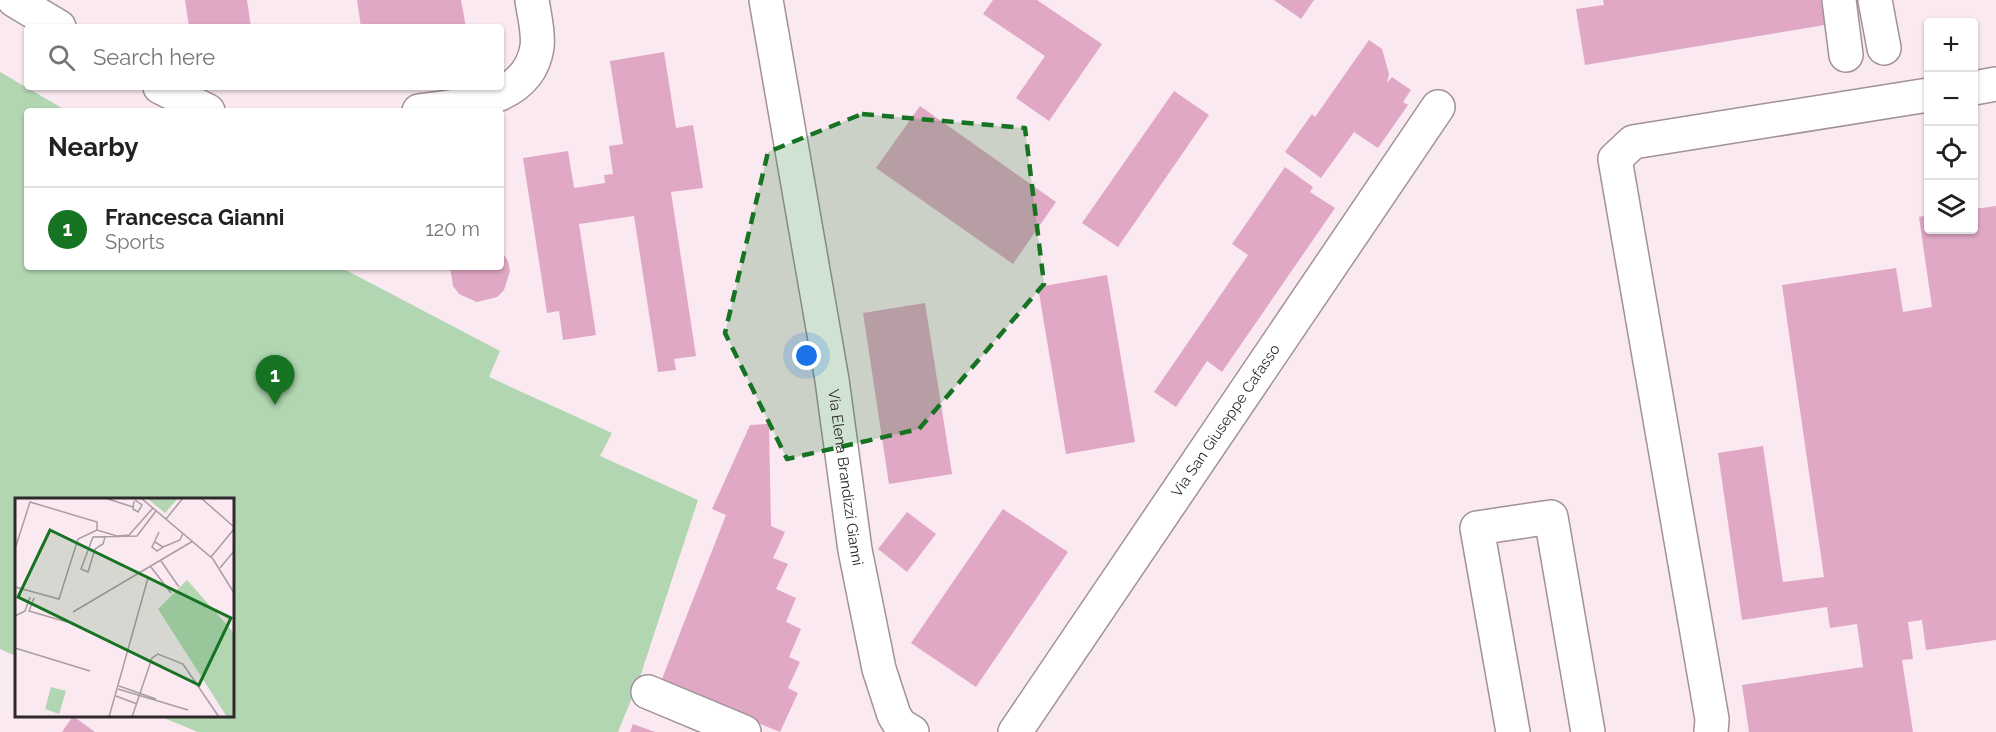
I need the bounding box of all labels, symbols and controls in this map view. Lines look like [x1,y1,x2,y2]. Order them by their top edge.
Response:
map controls [1924,18,1978,234]
button: + [1924,18,1978,72]
search box [24,24,504,90]
icon: search [45,41,78,74]
text: Search here [93,44,215,70]
button: − [1924,72,1978,126]
button: locate [1924,126,1978,180]
text: Nearby [48,132,138,162]
button: layers [1924,180,1978,234]
text: Francesca Gianni [105,204,284,230]
text: 1 [63,217,72,241]
text: 120 m [425,217,480,241]
text: Sports [105,230,165,254]
your location [792,341,821,370]
street label: Via San Giuseppe Cafasso [1168,341,1284,500]
pin: 1 [256,356,294,405]
street label: Via Elena Brandizzi Gianni [824,388,867,567]
inset map [15,498,234,717]

